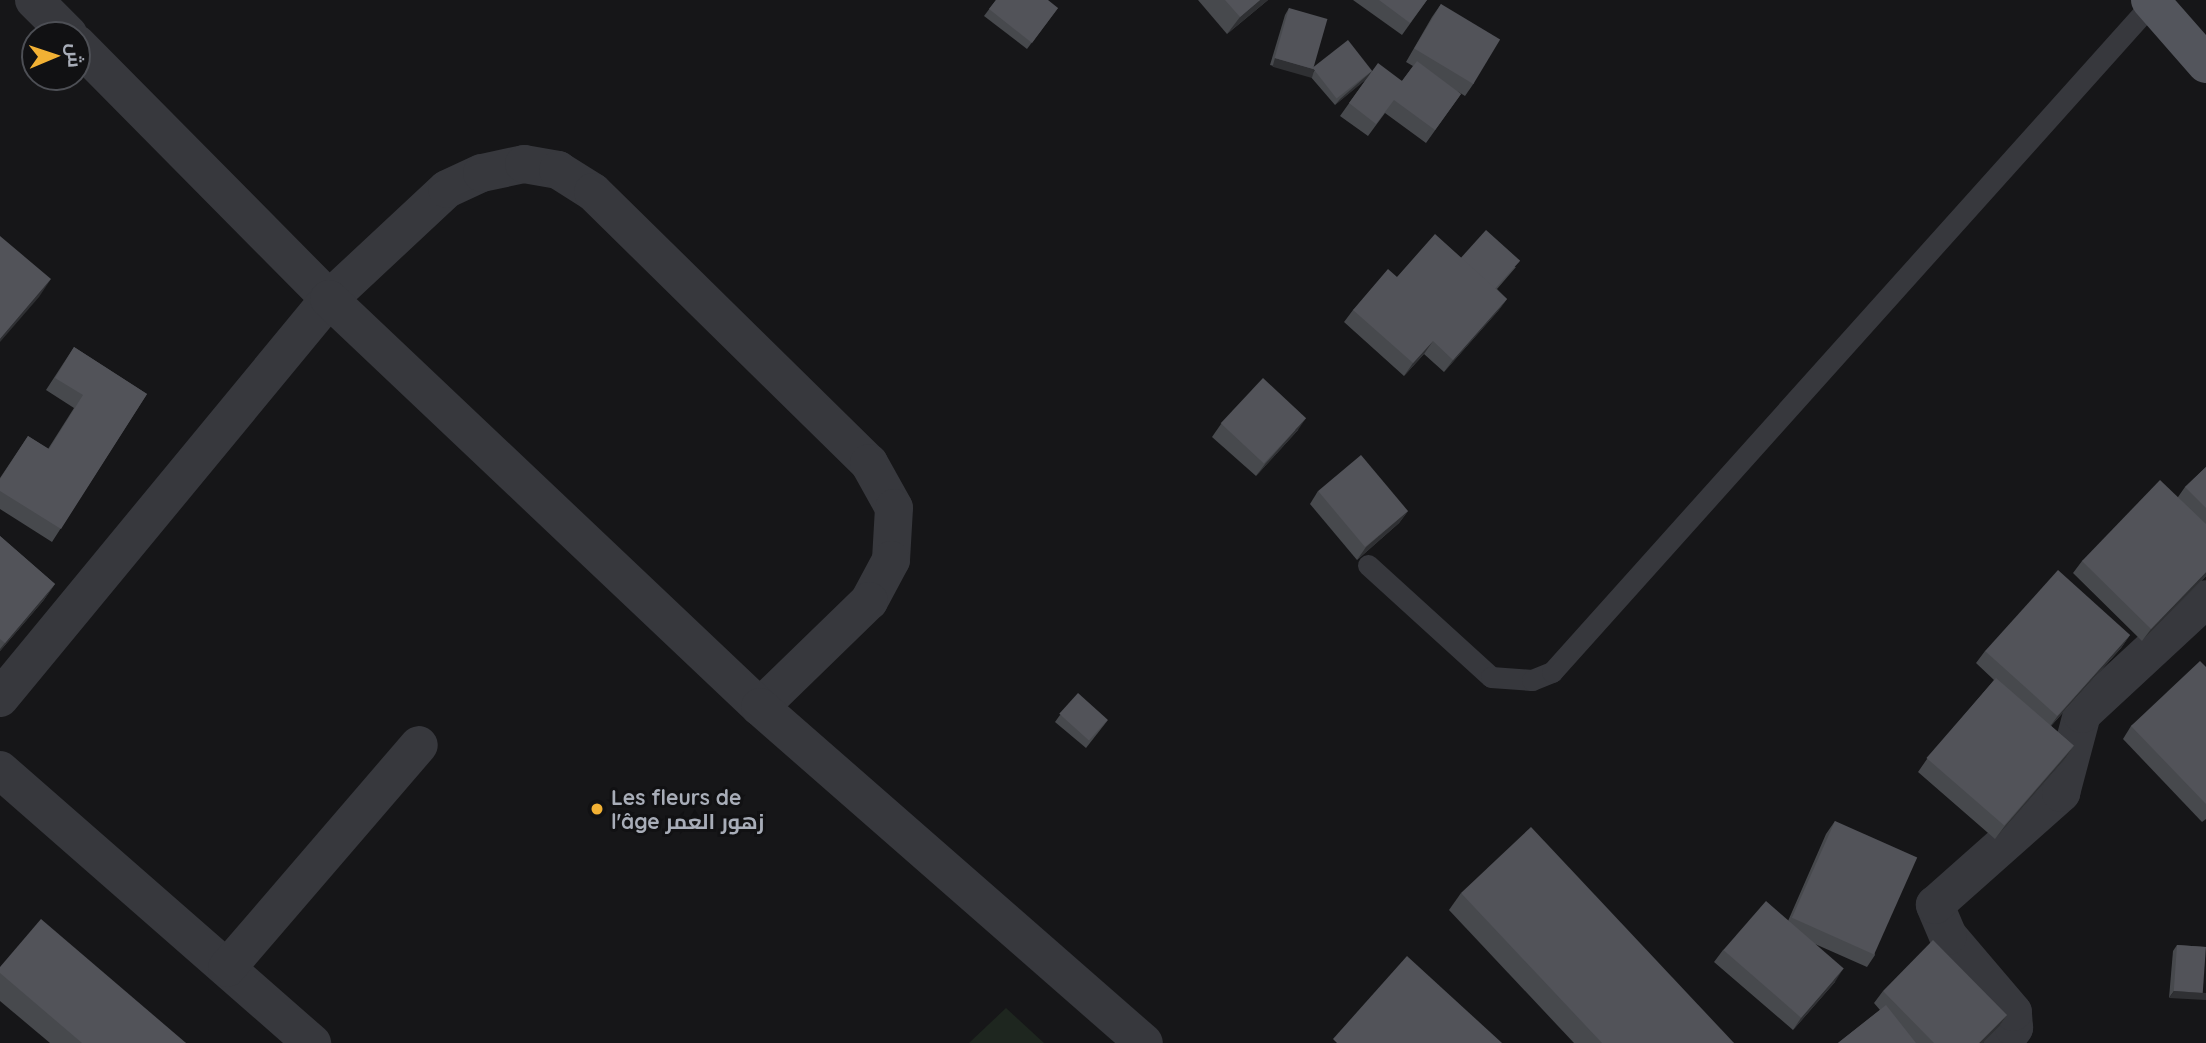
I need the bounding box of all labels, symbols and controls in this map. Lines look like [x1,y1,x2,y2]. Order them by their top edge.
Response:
north arrow [21,21,91,91]
text: ش [63,43,87,68]
place label: Les fleurs de l'âge زهور العمر [611,784,764,834]
marker: Les fleurs de l'âge زهور العمر [589,801,605,817]

